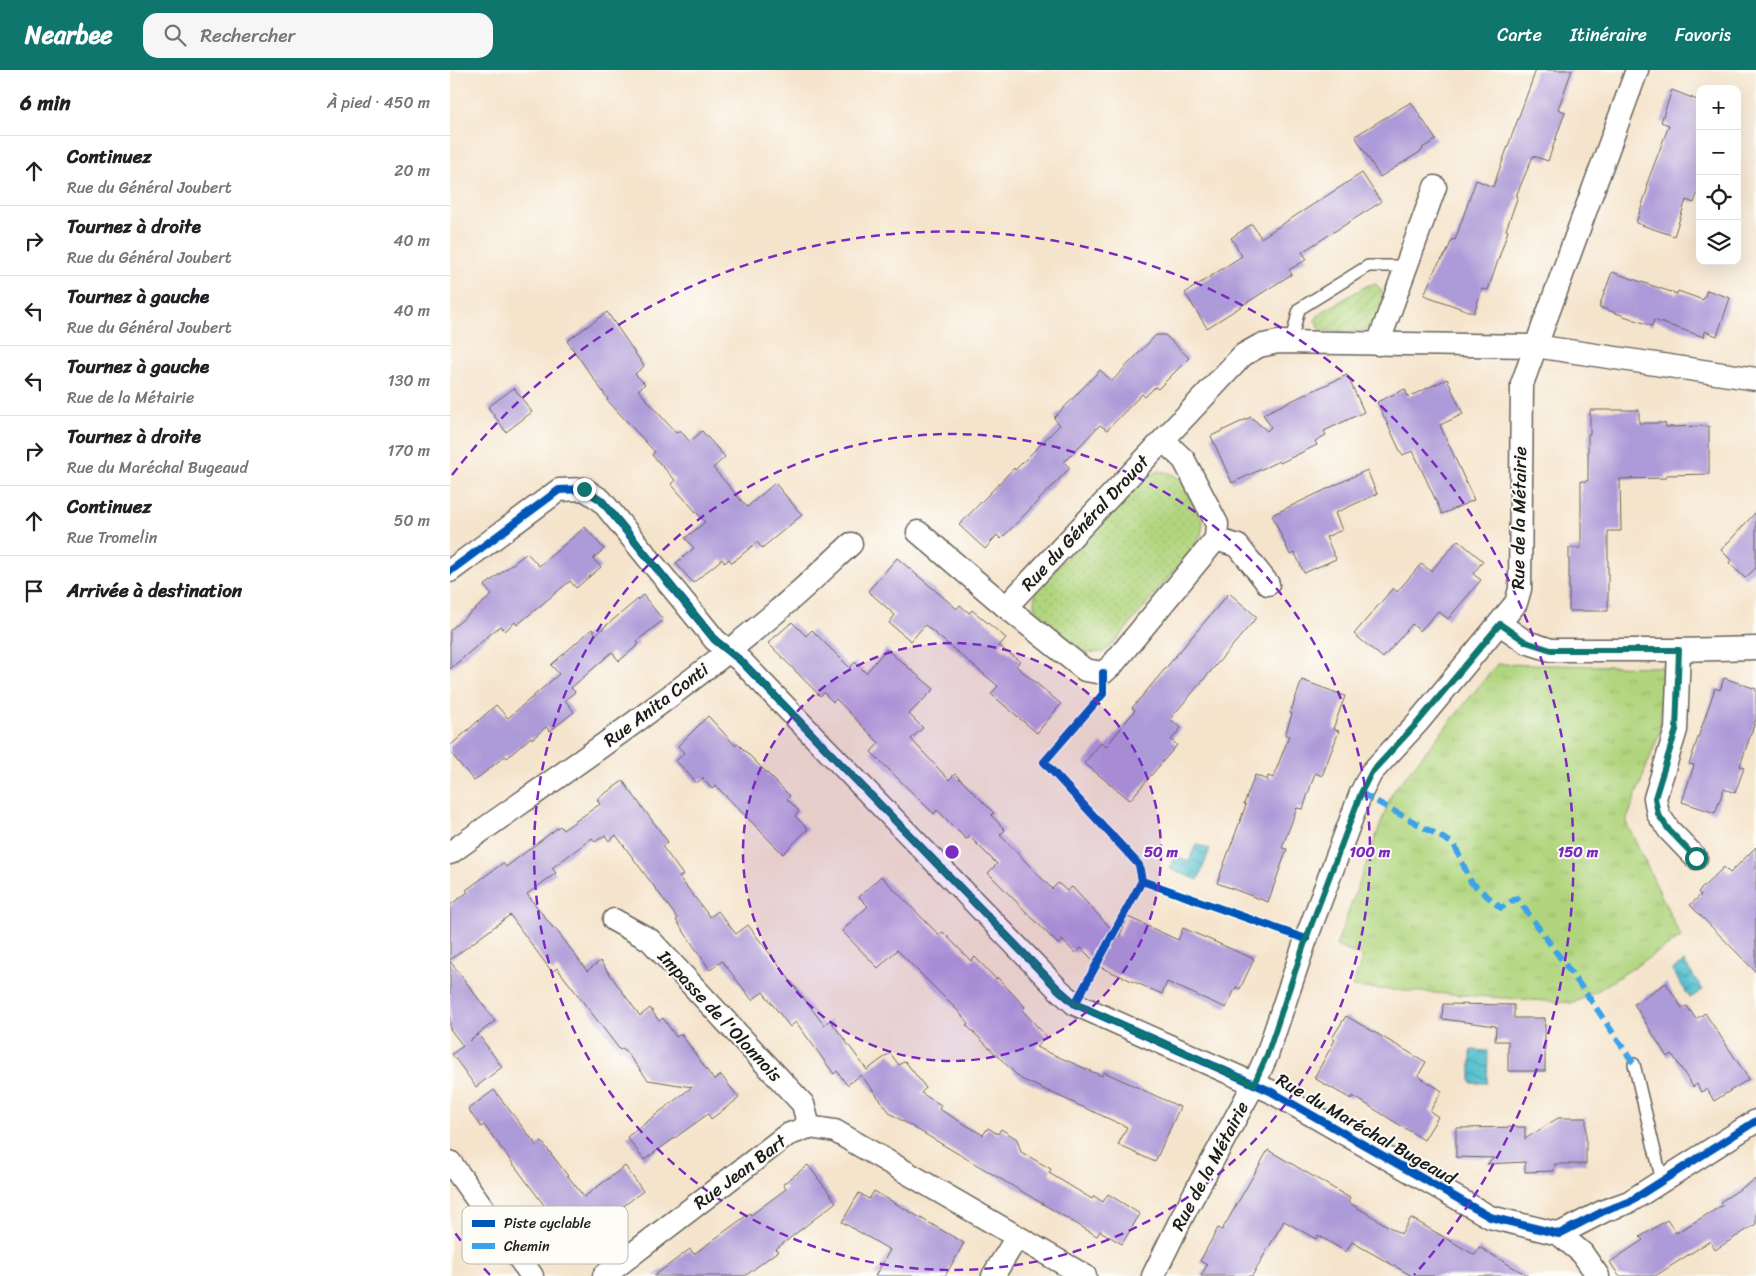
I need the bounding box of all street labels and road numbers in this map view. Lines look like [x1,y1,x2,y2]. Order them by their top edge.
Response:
street label: Rue de la Métairie [1502,446,1536,590]
street label: Rue du Général Drouot [1013,447,1158,599]
street label: Rue Anita Conti [596,654,717,756]
street label: Impasse de l'Olonnois [649,942,791,1090]
street label: Rue du Maréchal Bugeaud [1270,1064,1463,1194]
street label: Rue de la Métairie [1162,1095,1258,1237]
street label: Rue Jean Bart [686,1126,794,1218]

